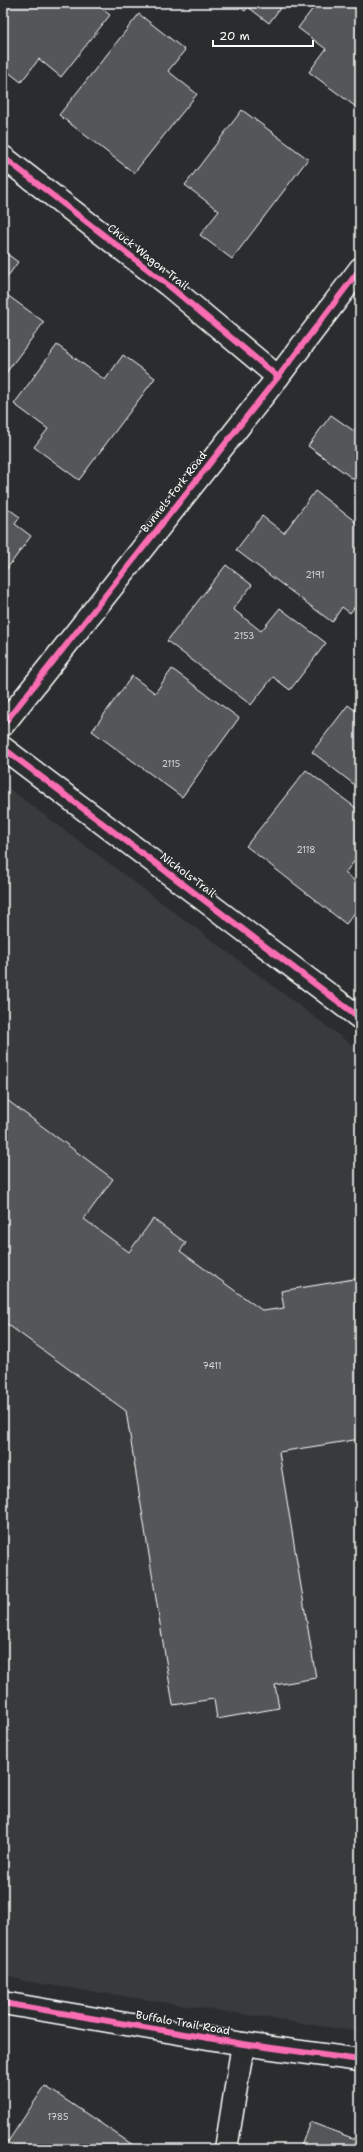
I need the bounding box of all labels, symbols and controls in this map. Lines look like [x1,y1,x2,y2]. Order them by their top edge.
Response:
scale bar [213,22,313,48]
text: 20 m [219,28,250,44]
street label: Chuck Wagon Trail [104,221,192,294]
street label: Bunnels Fork Road [137,448,211,536]
house number: 2191 [305,569,325,581]
house number: 2153 [234,630,254,642]
house number: 2115 [162,758,180,770]
house number: 2118 [296,844,316,856]
street label: Nichols Trail [157,849,219,901]
house number: 7411 [203,1360,221,1372]
street label: Buffalo Trail Road [135,2007,231,2039]
house number: 1785 [48,2111,68,2123]

